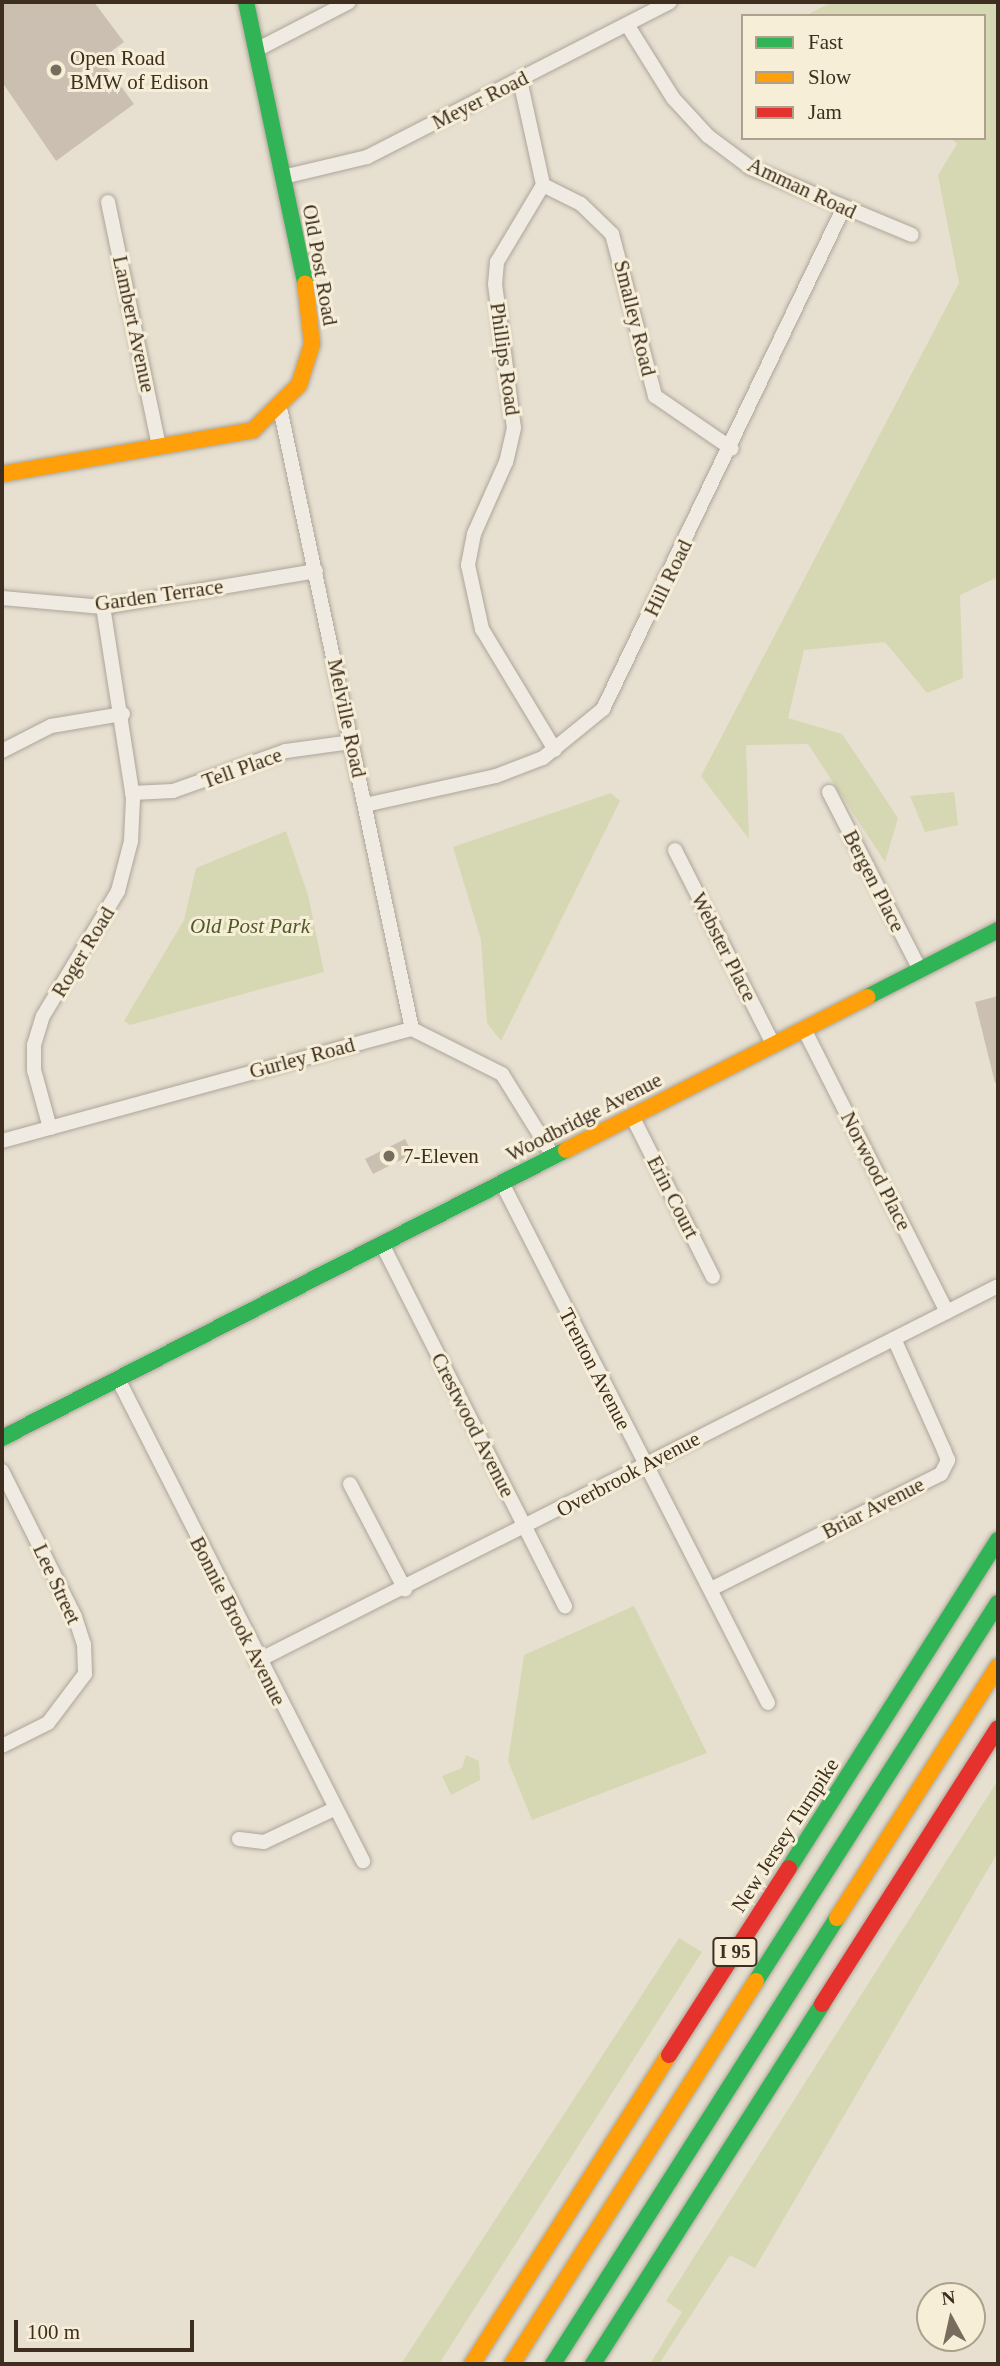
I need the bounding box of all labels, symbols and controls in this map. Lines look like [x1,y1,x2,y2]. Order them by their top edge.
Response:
legend [741,14,986,140]
text: Fast [808,30,843,54]
place label: Open Road BMW of Edison [70,45,209,95]
marker: Open Road BMW of Edison [48,62,64,78]
street label: Meyer Road [428,65,532,135]
text: Slow [808,65,851,89]
text: Jam [808,100,842,124]
street label: Amman Road [744,152,860,224]
street label: Old Post Road [297,202,343,328]
street label: Lambert Avenue [107,253,161,395]
street label: Smalley Road [608,258,662,378]
street label: Phillips Road [485,301,525,417]
street label: Hill Road [639,536,697,620]
street label: Garden Terrace [93,573,225,617]
street label: Melville Road [322,656,372,780]
street label: Tell Place [199,742,285,794]
street label: Bergen Place [838,826,910,936]
street label: Webster Place [686,888,762,1006]
street label: Roger Road [46,902,120,1002]
park label: Old Post Park [190,913,310,939]
street label: Gurley Road [247,1032,357,1084]
street label: Woodbridge Avenue [502,1067,666,1167]
street label: Norwood Place [835,1107,917,1235]
place label: 7-Eleven [403,1143,479,1169]
marker: 7-Eleven [381,1148,397,1164]
street label: Erin Court [642,1152,704,1242]
street label: Trenton Avenue [553,1303,637,1435]
street label: Crestwood Avenue [425,1348,521,1502]
street label: Overbrook Avenue [551,1425,705,1523]
street label: Briar Avenue [817,1471,929,1545]
street label: Bonnie Brook Avenue [184,1532,292,1710]
street label: Lee Street [27,1540,87,1628]
street label: New Jersey Turnpike [726,1753,844,1917]
road number: I 95 [712,1936,758,1968]
north arrow [916,2282,986,2352]
text: N [940,2286,957,2309]
scale bar [18,2306,198,2350]
text: 100 m [27,2320,80,2344]

